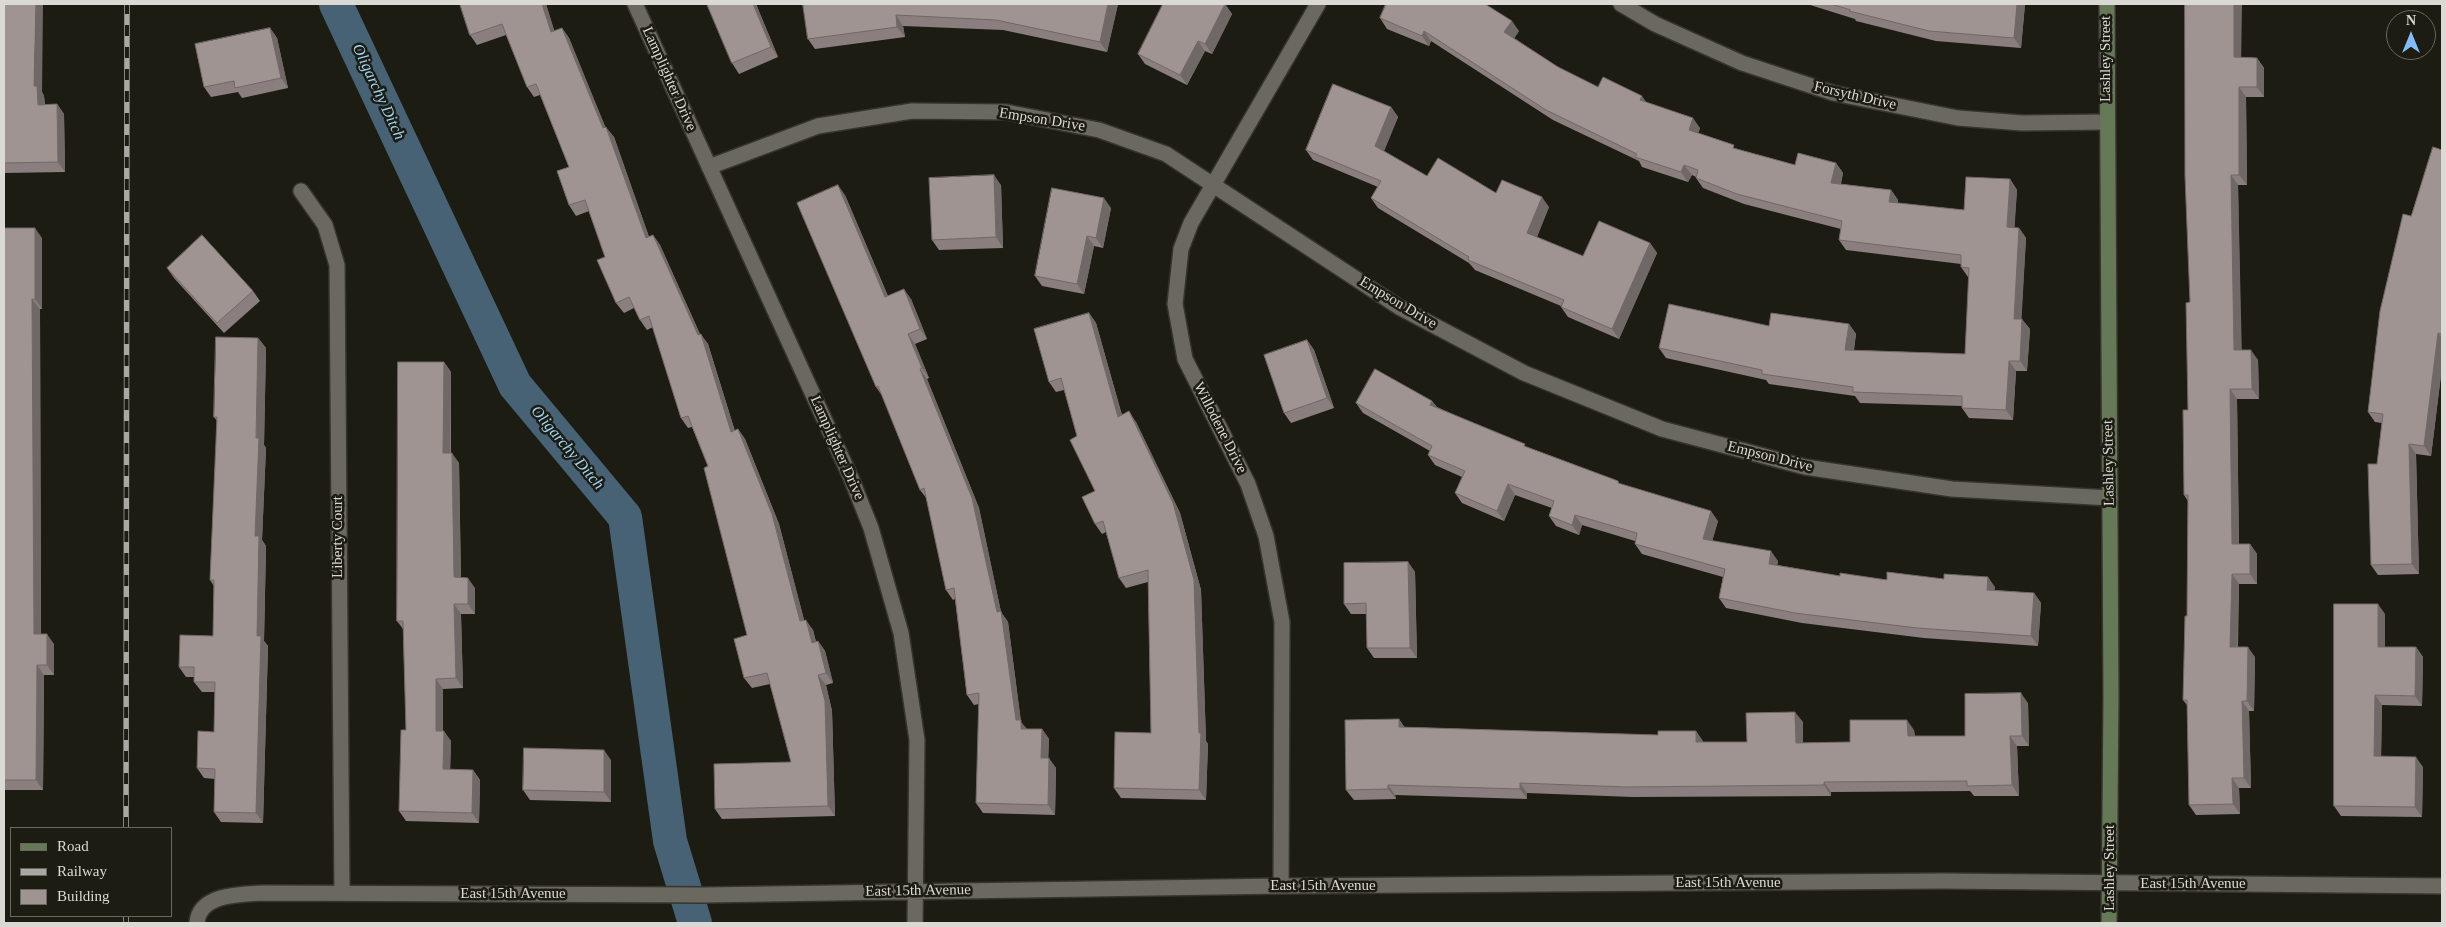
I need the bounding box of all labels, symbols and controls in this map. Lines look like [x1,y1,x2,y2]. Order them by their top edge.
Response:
north arrow [2386,10,2436,60]
text: N [2406,13,2416,28]
street label: Lashley Street [2097,16,2115,102]
street label: Lamplighter Drive [638,24,700,134]
water label: Oligarchy Ditch [347,41,409,143]
street label: Forsyth Drive [1812,78,1898,114]
street label: Empson Drive [998,104,1086,136]
street label: Empson Drive [1356,273,1440,333]
street label: Willodene Drive [1189,379,1251,477]
street label: Lamplighter Drive [806,393,868,503]
water label: Oligarchy Ditch [526,402,608,494]
street label: Lashley Street [2099,420,2119,506]
street label: Empson Drive [1726,438,1814,476]
street label: Liberty Court [329,496,347,578]
street label: Lashley Street [2101,825,2119,911]
legend [10,827,172,917]
text: Road [57,838,89,854]
text: Railway [57,863,107,879]
street label: East 15th Avenue [1675,874,1781,892]
street label: East 15th Avenue [2140,875,2246,893]
street label: East 15th Avenue [1270,877,1376,895]
street label: East 15th Avenue [865,881,971,901]
street label: East 15th Avenue [460,885,566,903]
text: Building [57,888,110,904]

